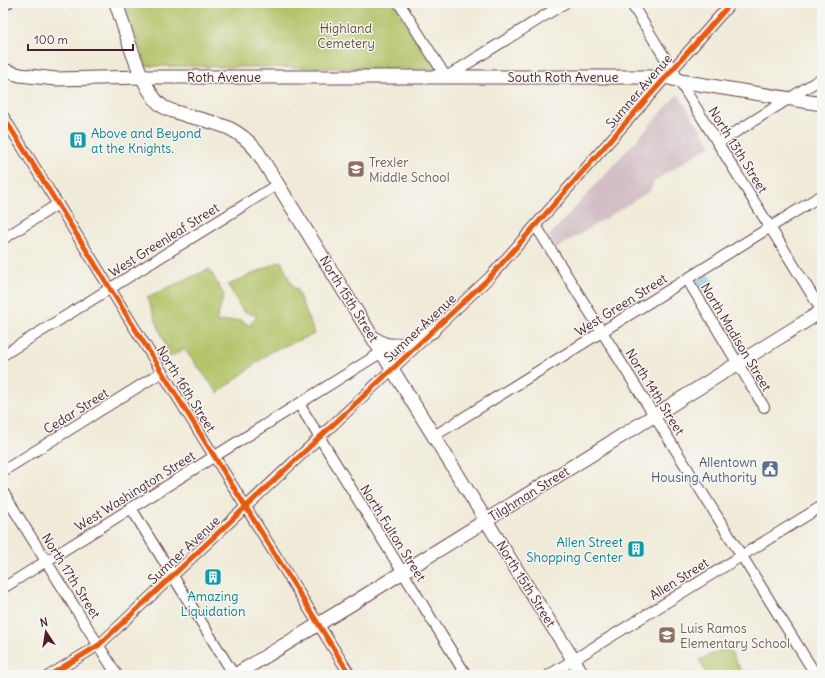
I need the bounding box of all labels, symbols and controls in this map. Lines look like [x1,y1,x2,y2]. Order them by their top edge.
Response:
park label: Highland Cemetery [317,20,375,52]
scale bar [28,26,133,52]
text: 100 m [34,32,68,47]
street label: Sumner Avenue [602,50,676,132]
street label: Roth Avenue [187,69,261,86]
street label: South Roth Avenue [507,69,619,86]
street label: North 13th Street [705,104,772,197]
place label: Above and Beyond at the Knights. [91,125,202,157]
building icon: Above and Beyond at the Knights. [68,130,88,150]
place label: Trexler Middle School [369,154,450,186]
school or university icon: Trexler Middle School [346,159,366,179]
street label: West Greenleaf Street [106,199,223,281]
street label: North 15th Street [316,253,383,346]
street label: West Green Street [572,270,671,340]
street label: North Madison Street [697,280,775,395]
street label: Sumner Avenue [380,290,460,366]
street label: North 16th Street [153,343,220,436]
street label: North 14th Street [622,346,689,439]
street label: Cedar Street [40,384,112,438]
street label: West Washington Street [72,447,199,535]
place label: Allentown Housing Authority [651,454,757,486]
public building icon: Allentown Housing Authority [760,459,780,479]
street label: Tilghman Street [486,462,573,525]
street label: North Fulton Street [356,481,430,585]
street label: Sumner Avenue [144,512,224,588]
street label: North 17th Street [39,530,103,622]
place label: Allen Street Shopping Center [526,534,624,566]
street label: North 15th Street [493,538,560,631]
building icon: Allen Street Shopping Center [626,539,646,559]
street label: Allen Street [646,554,712,604]
building icon: Amazing Liquidation [203,567,223,587]
place label: Amazing Liquidation [181,588,246,620]
north arrow [26,612,66,652]
place label: Luis Ramos Elementary School [680,620,790,652]
school or university icon: Luis Ramos Elementary School [657,625,677,645]

